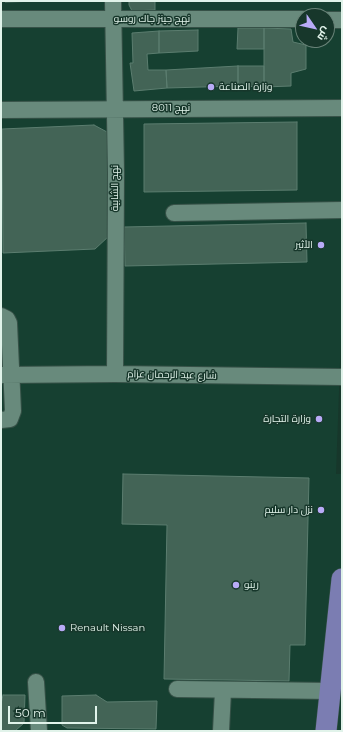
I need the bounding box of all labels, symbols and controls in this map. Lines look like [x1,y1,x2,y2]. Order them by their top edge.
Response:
north arrow [295,8,335,48]
street label: نهج جينز جاك روسو [114,13,190,25]
text: ش [314,24,334,44]
place label: وزارة الصناعة [219,81,272,93]
marker: وزارة الصناعة [206,82,216,92]
street label: نهج 8011 [152,102,190,114]
street label: نهج الشابية [109,165,121,211]
place label: الأثير [295,239,313,251]
marker: الأثير [316,240,326,250]
street label: شارع عبد الرحمان عزام [127,368,217,382]
place label: وزارة التجارة [263,413,311,425]
marker: وزارة التجارة [314,414,324,424]
place label: نزل دار سليم [264,504,313,516]
marker: نزل دار سليم [316,505,326,515]
place label: رينو [244,579,259,591]
marker: رينو [231,580,241,590]
place label: Renault Nissan [70,622,145,634]
marker: Renault Nissan [57,623,67,633]
scale bar [10,698,99,724]
text: 50 m [15,705,46,720]

